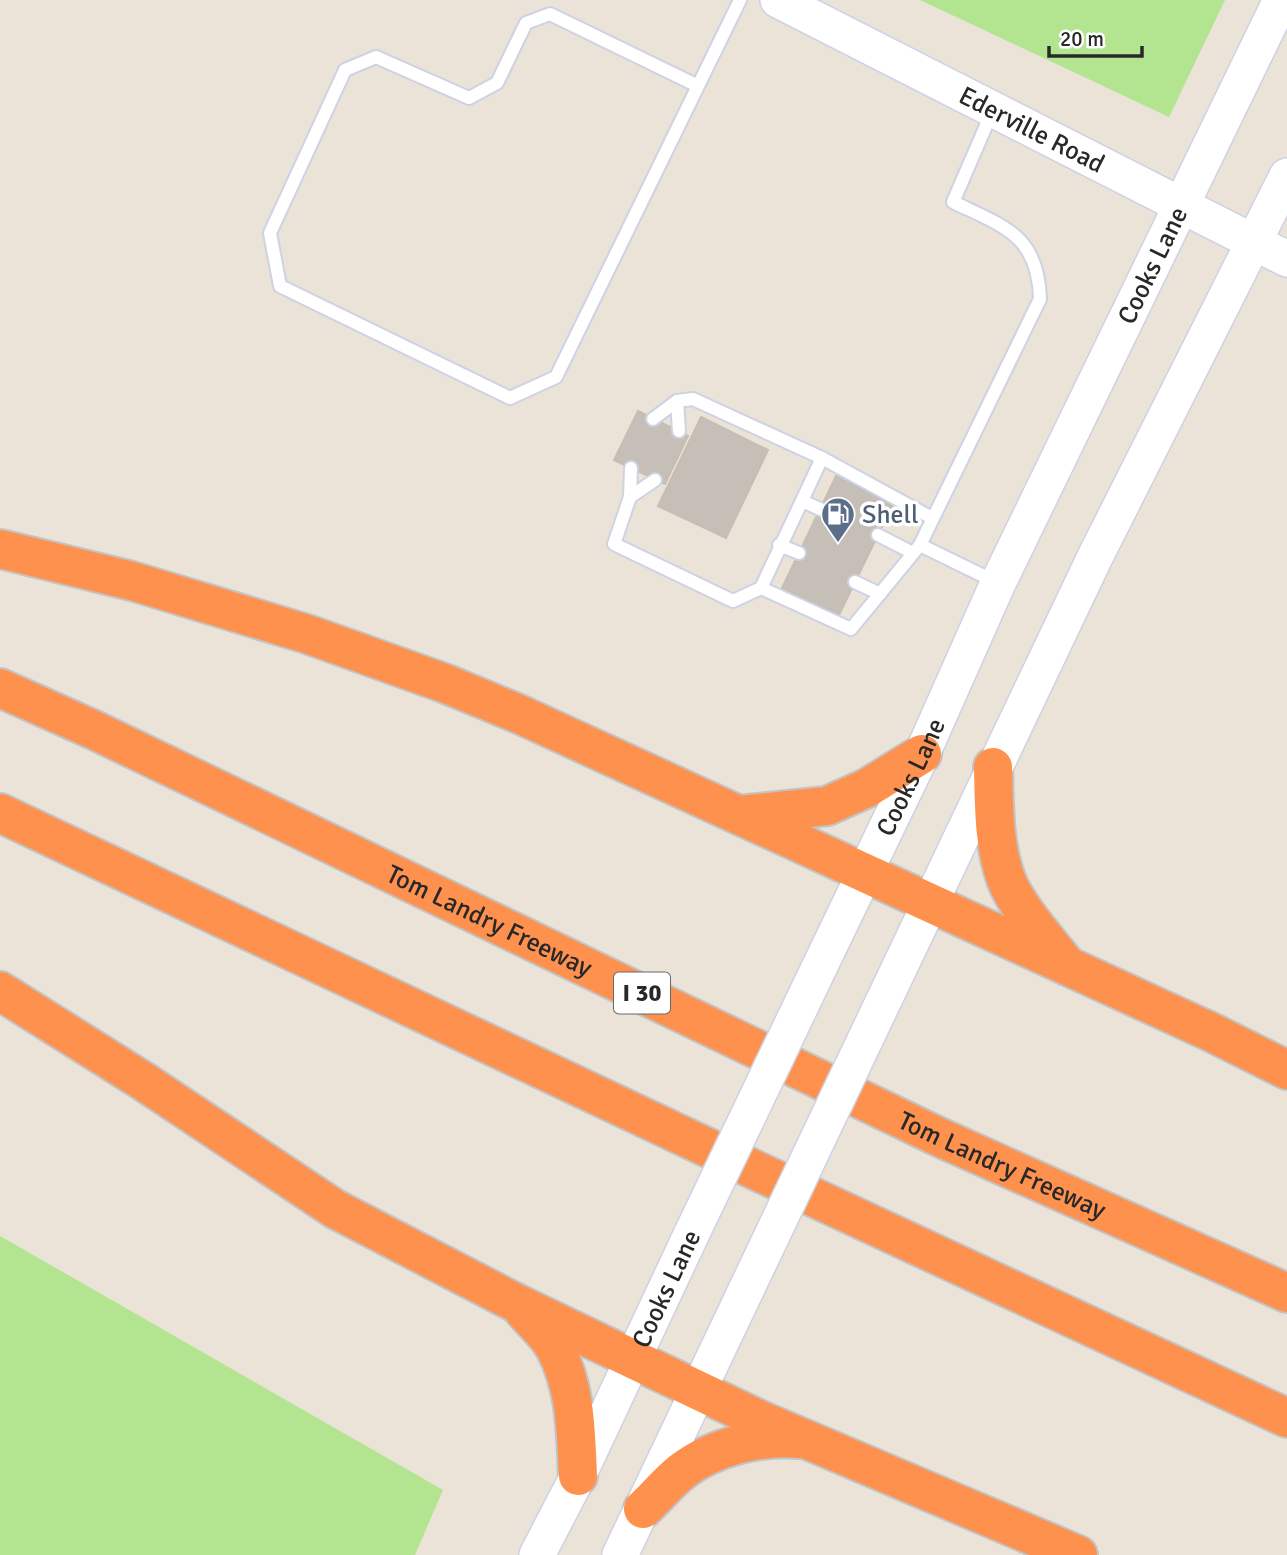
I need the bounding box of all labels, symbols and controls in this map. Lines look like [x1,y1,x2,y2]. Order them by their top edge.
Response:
scale bar [1049,14,1142,58]
text: 20 m [1060,26,1104,52]
street label: Ederville Road [953,80,1110,181]
street label: Cooks Lane [1111,202,1195,330]
fuel station icon: Shell [819,495,857,544]
place label: Shell [862,499,919,531]
street label: Cooks Lane [870,714,953,842]
street label: Tom Landry Freeway [381,858,597,985]
road number: I 30 [614,973,670,1014]
street label: Tom Landry Freeway [893,1105,1111,1227]
street label: Cooks Lane [625,1225,708,1353]

